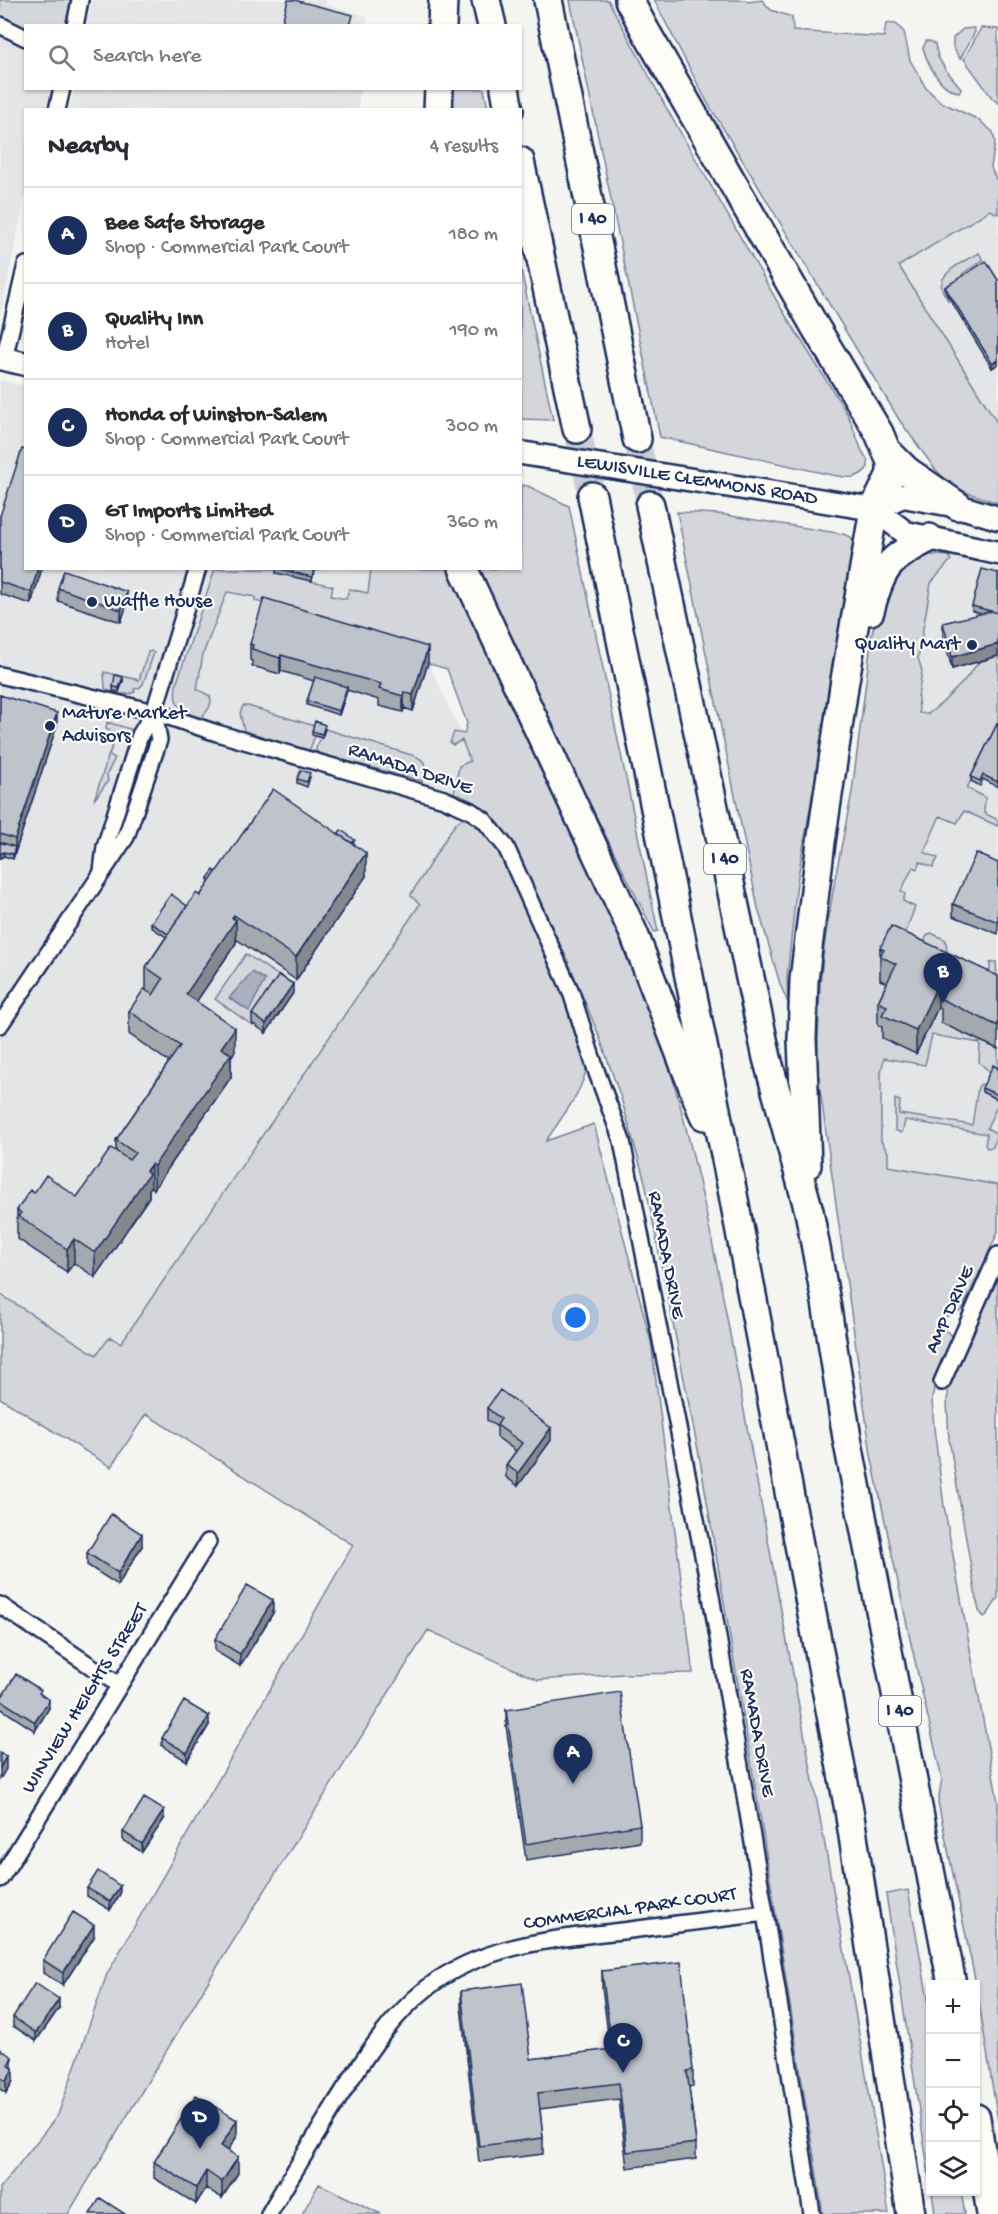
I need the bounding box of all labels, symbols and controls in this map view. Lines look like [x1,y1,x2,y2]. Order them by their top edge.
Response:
search box [24,24,522,90]
icon: search [45,41,78,74]
text: Search here [93,44,201,70]
text: Nearby [48,132,129,163]
text: 4 results [430,136,498,159]
road number: I 40 [572,204,614,234]
text: Bee Safe Storage [105,211,264,237]
text: A [62,224,73,247]
text: 180 m [449,224,498,247]
text: Shop · Commercial Park Court [105,237,348,260]
text: Quality Inn [105,307,203,333]
text: B [62,320,73,343]
text: 190 m [450,320,498,343]
text: Hotel [105,333,150,356]
text: Honda of Winston-Salem [105,403,327,429]
text: C [62,416,73,439]
text: 300 m [446,416,498,439]
text: Shop · Commercial Park Court [105,429,348,452]
street label: LEWISVILLE CLEMMONS ROAD [575,451,820,512]
text: GT Imports Limited [105,499,272,525]
text: D [61,512,74,535]
text: 360 m [447,512,498,535]
text: Shop · Commercial Park Court [105,525,348,548]
place label: Waffle House [104,591,213,614]
marker: Waffle House [85,595,99,609]
place label: Quality Mart [854,634,962,657]
marker: Quality Mart [965,638,979,652]
place label: Mature Market Advisors [62,703,188,749]
marker: Mature Market Advisors [43,719,57,733]
street label: RAMADA DRIVE [345,739,477,801]
road number: I 40 [704,844,746,874]
pin: B [924,954,962,1003]
street label: RAMADA DRIVE [641,1189,689,1322]
street label: AMP DRIVE [922,1261,981,1357]
your location [561,1303,590,1332]
street label: WINVIEW HEIGHTS STREET [18,1599,155,1798]
street label: RAMADA DRIVE [733,1667,779,1800]
road number: I 40 [879,1696,921,1726]
pin: A [554,1734,592,1784]
street label: COMMERCIAL PARK COURT [522,1883,739,1936]
map controls [926,1980,980,2196]
button: + [926,1980,980,2034]
pin: C [604,2024,642,2073]
button: − [926,2034,980,2088]
button: locate [926,2088,980,2142]
pin: D [180,2100,220,2149]
button: layers [926,2142,980,2196]

